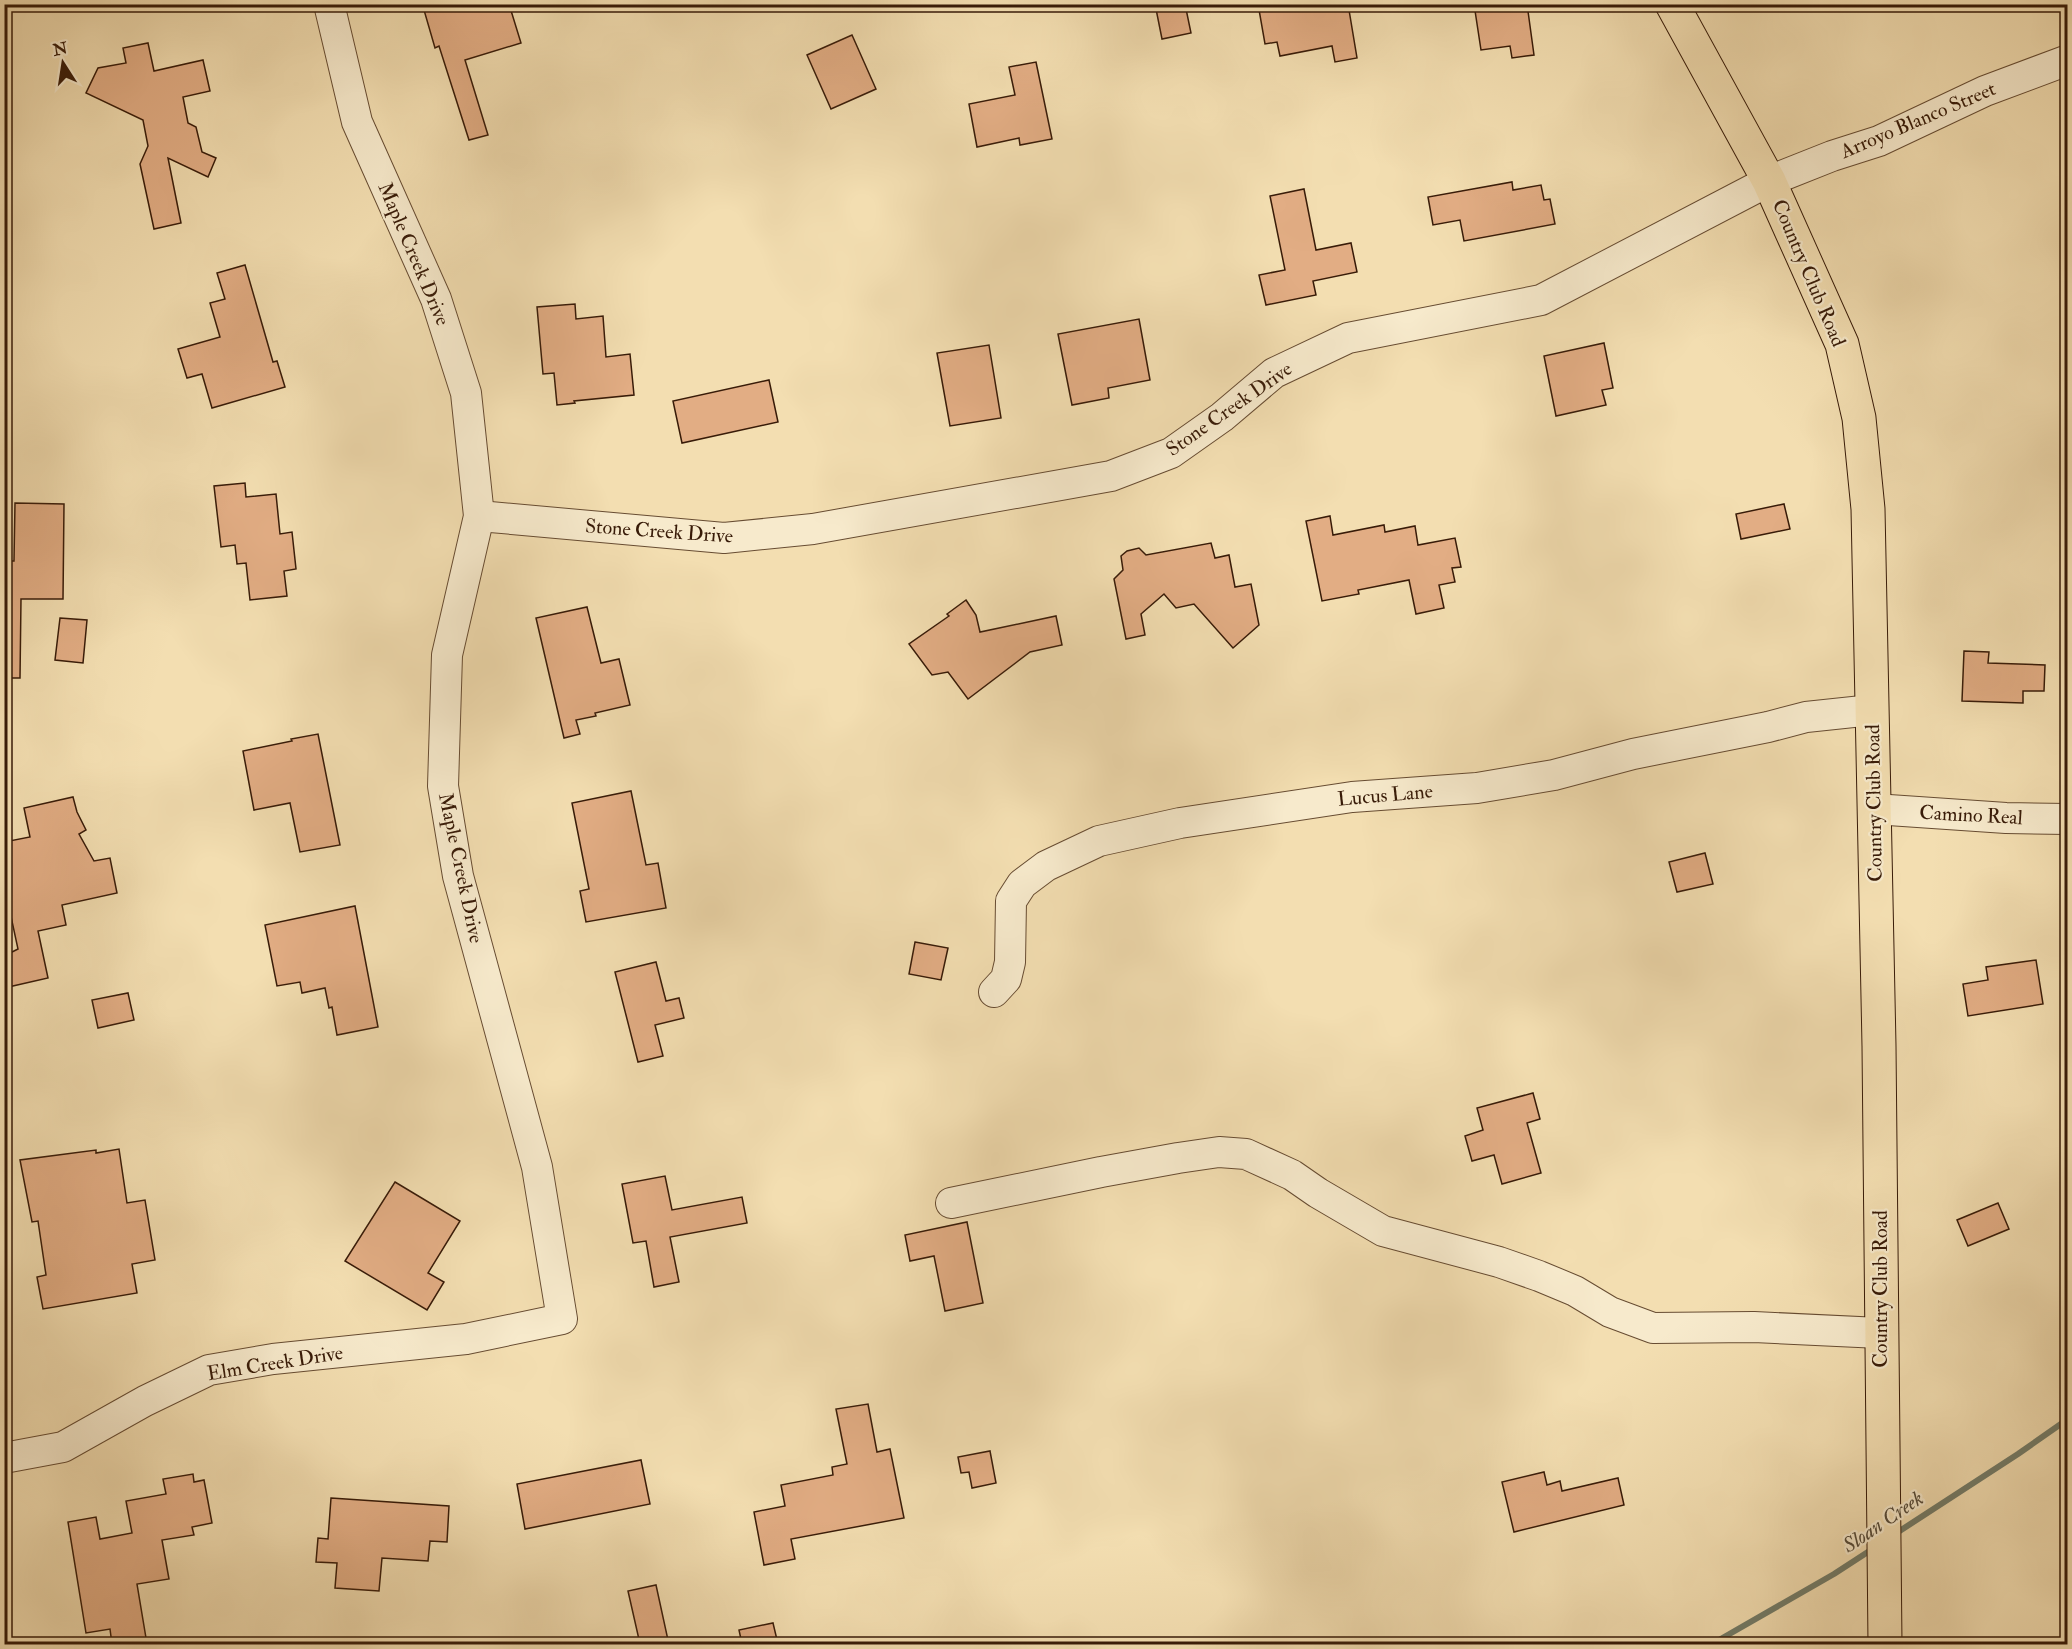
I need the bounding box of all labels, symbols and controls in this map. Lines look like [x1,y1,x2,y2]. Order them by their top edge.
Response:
north arrow [33,33,93,93]
text: N [50,38,70,61]
street label: Arroyo Blanco Street [1836,76,2000,164]
street label: Maple Creek Drive [372,179,455,330]
street label: Country Club Road [1767,196,1851,351]
street label: Stone Creek Drive [1161,356,1297,462]
street label: Stone Creek Drive [584,513,734,549]
street label: Country Club Road [1860,724,1888,882]
street label: Lucus Lane [1336,778,1434,812]
street label: Maple Creek Drive [432,790,489,946]
street label: Camino Real [1919,800,2023,830]
street label: Country Club Road [1868,1210,1893,1368]
street label: Elm Creek Drive [205,1340,345,1386]
water label: Sloan Creek [1836,1485,1929,1560]

